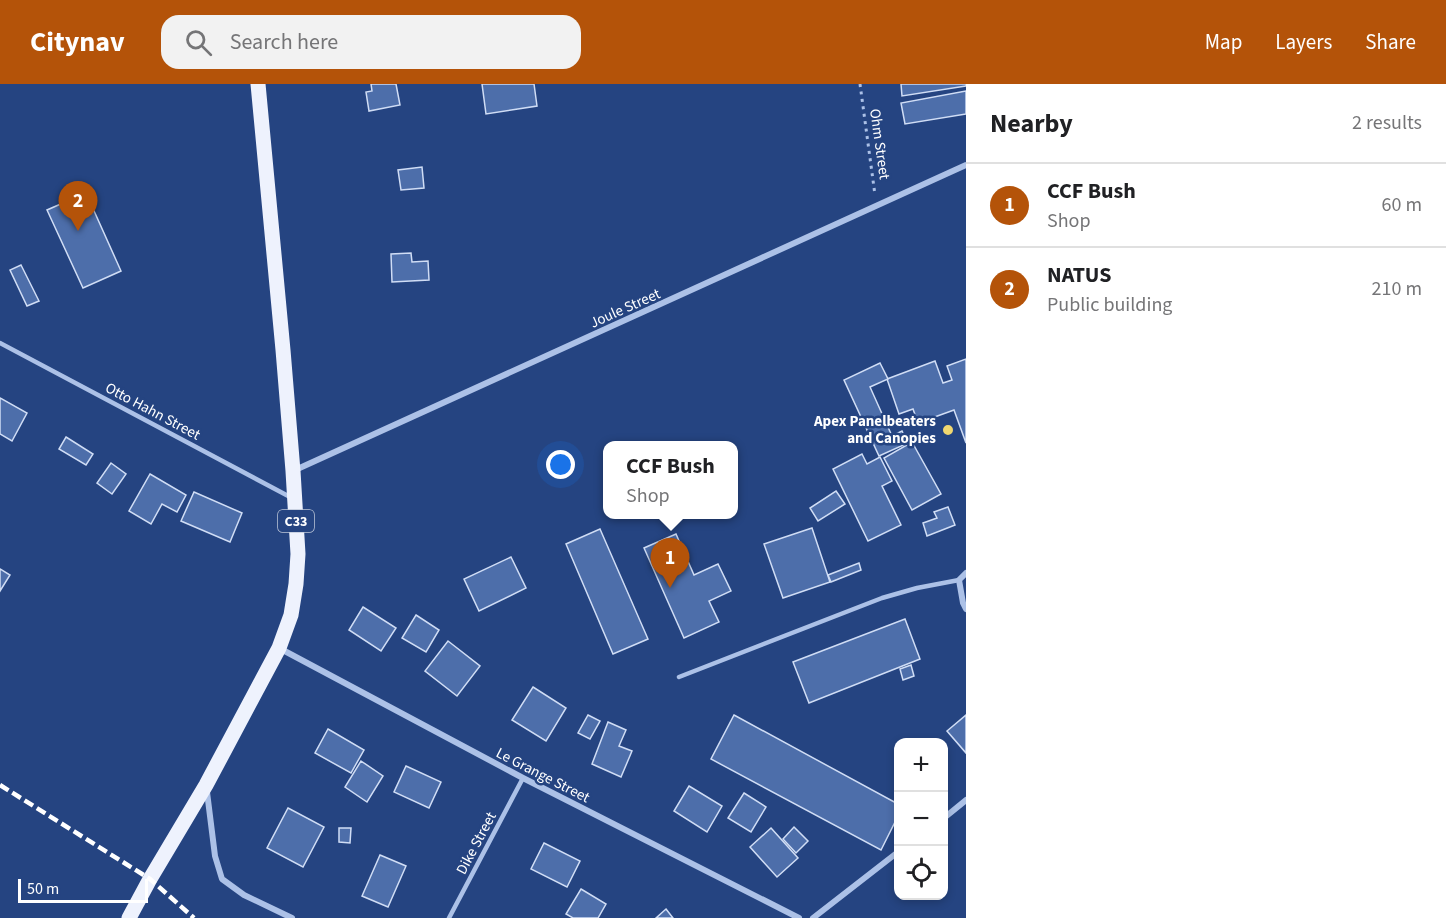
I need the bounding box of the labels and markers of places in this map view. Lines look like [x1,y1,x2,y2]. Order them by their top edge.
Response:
pin: 2 [58,182,98,231]
place label: Apex Panelbeaters and Canopies [813,411,936,449]
marker: Apex Panelbeaters and Canopies [941,423,955,437]
pin: 1 [650,538,690,588]

